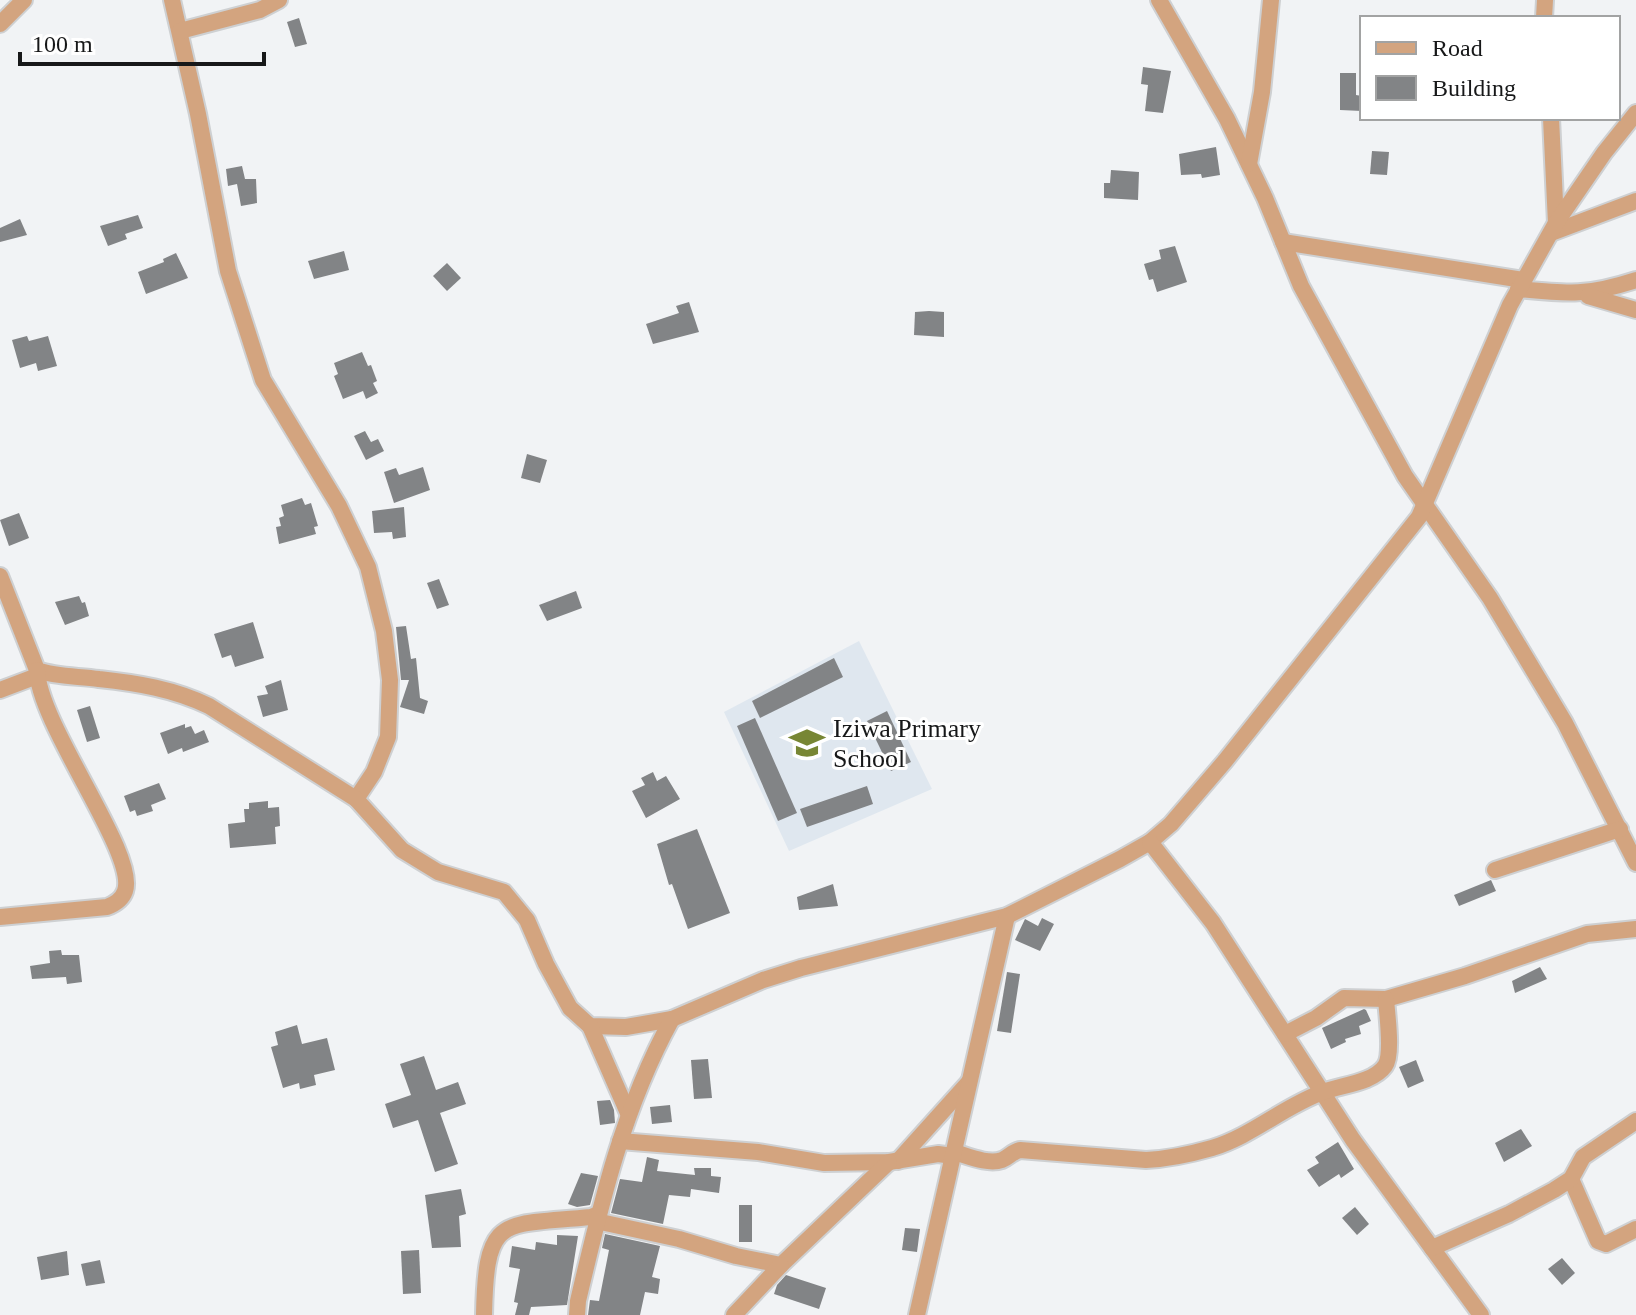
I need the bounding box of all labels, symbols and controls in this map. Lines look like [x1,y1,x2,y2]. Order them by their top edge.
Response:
scale bar [20,16,264,66]
legend [1360,16,1620,120]
text: 100 m [32,31,93,57]
text: Road [1432,35,1483,61]
text: Building [1432,75,1516,101]
place label: Iziwa Primary School [833,714,981,773]
school or university icon: Iziwa Primary School [788,724,826,762]

